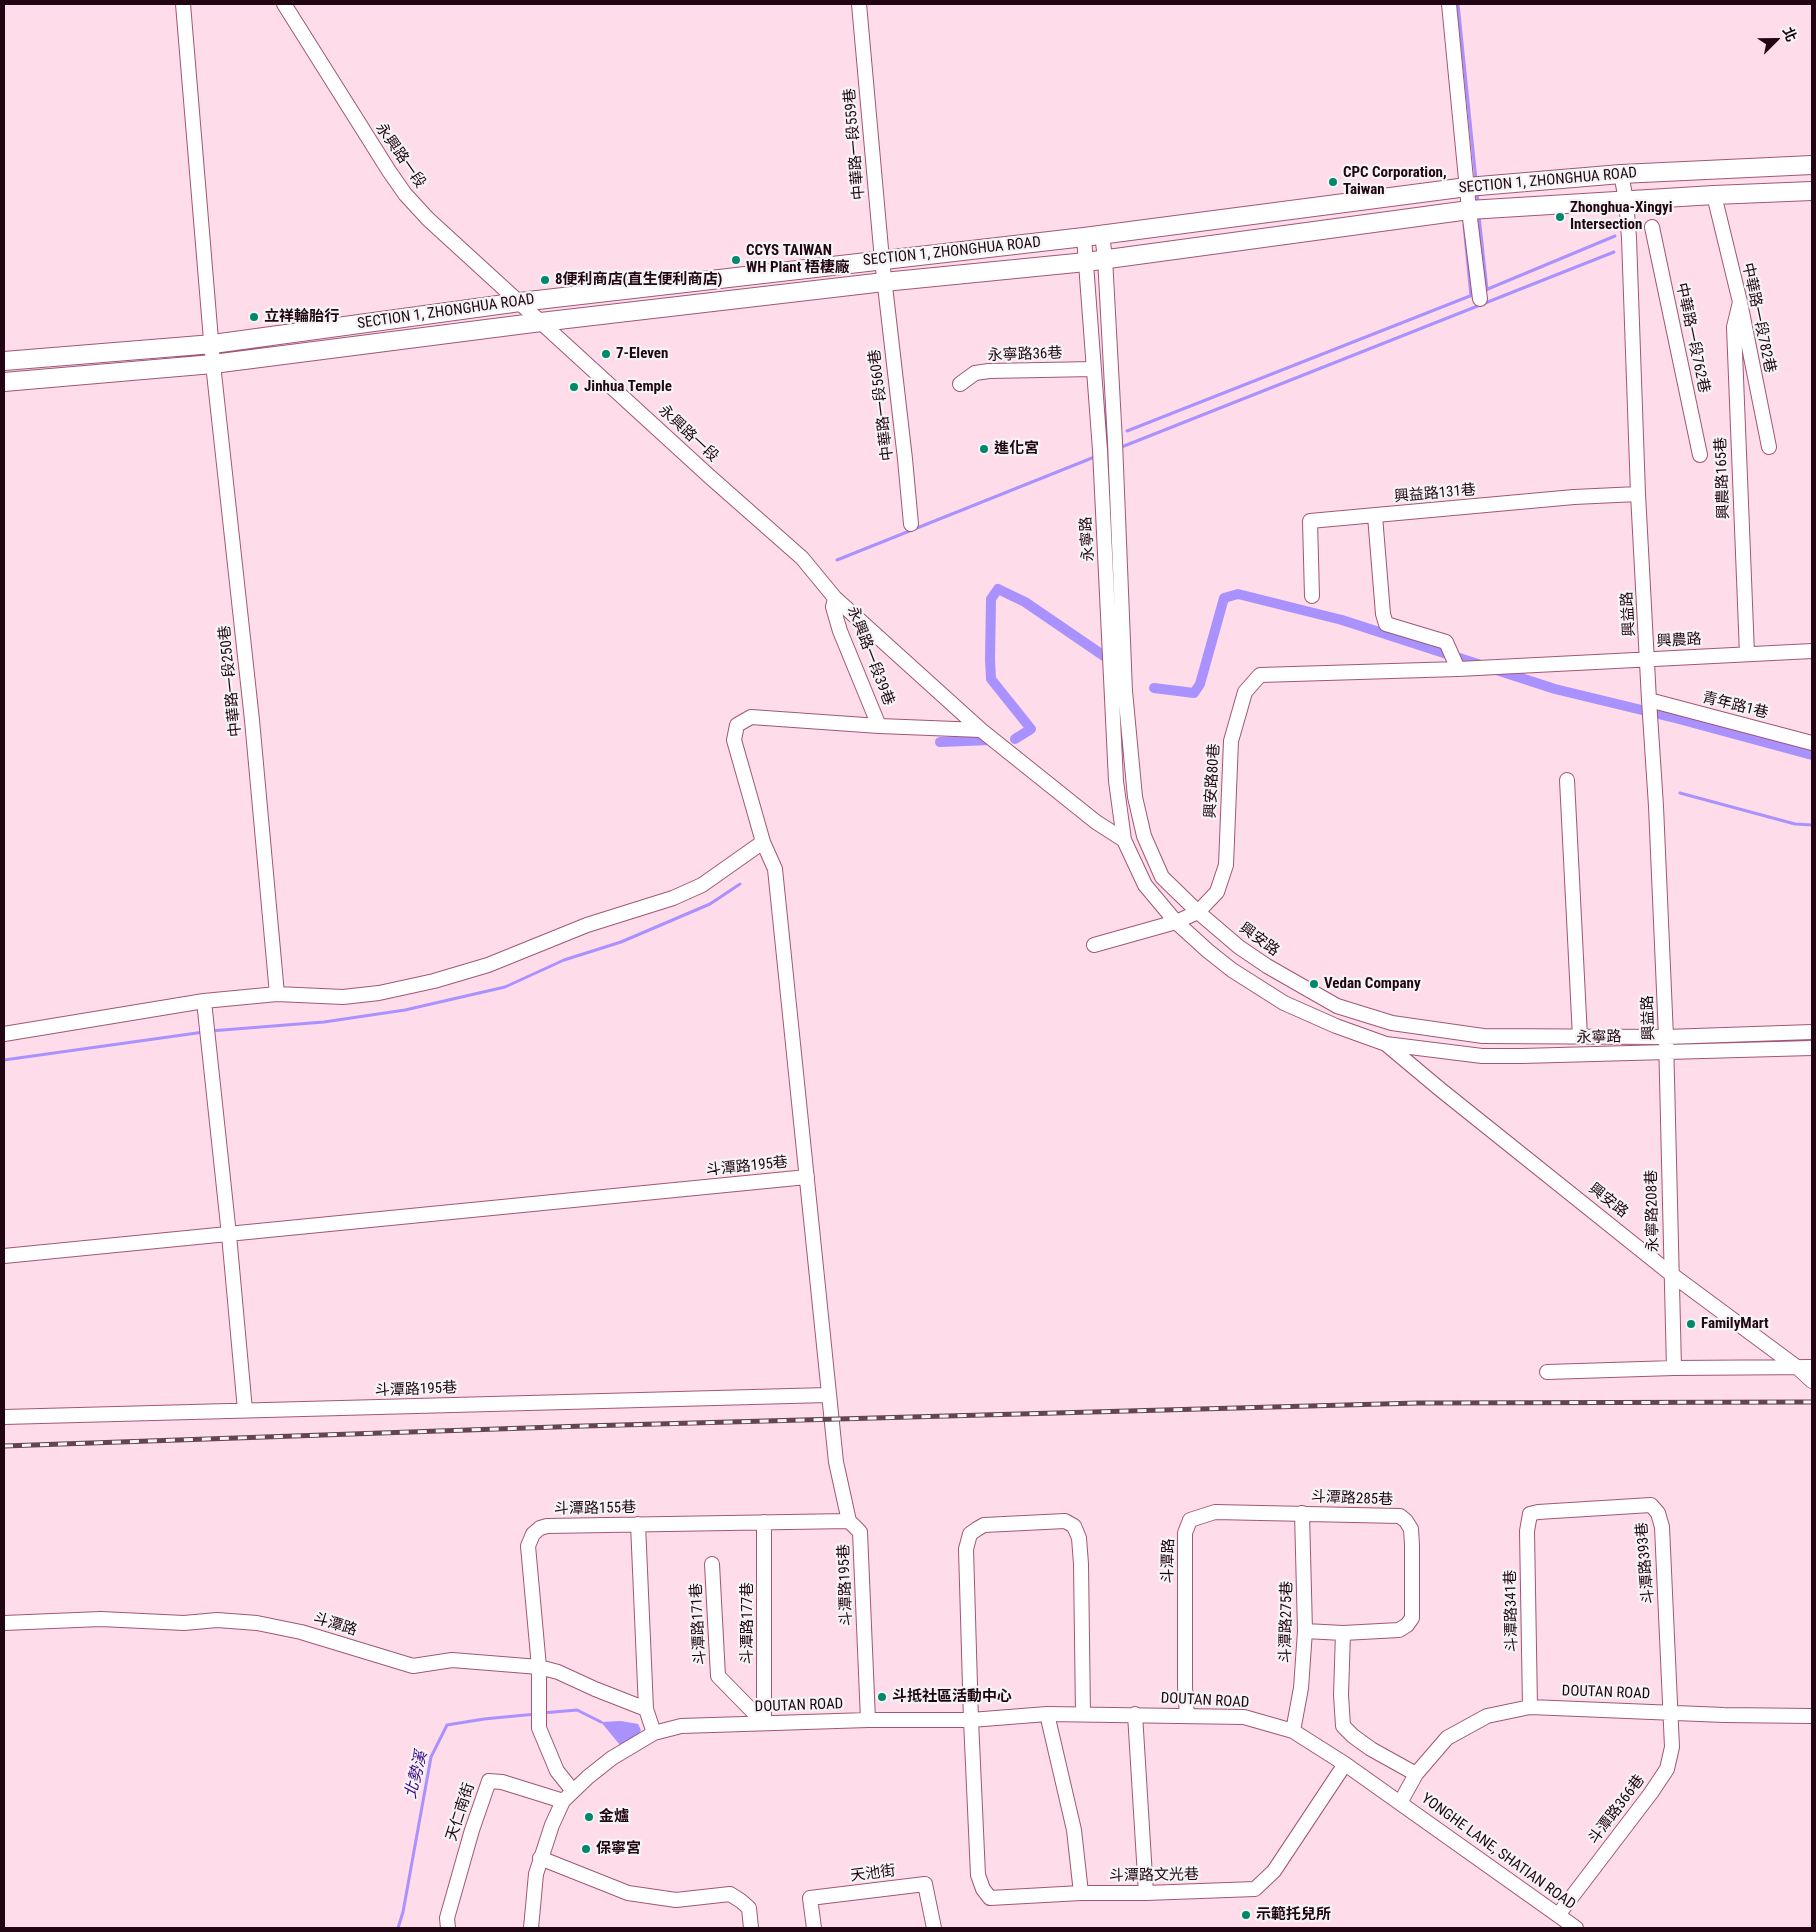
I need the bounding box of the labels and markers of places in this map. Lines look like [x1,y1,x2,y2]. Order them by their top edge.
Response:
place label: CPC Corporation, Taiwan [1343,164,1447,199]
marker: CPC Corporation, Taiwan [1327,176,1339,188]
place label: Zhonghua-Xingyi Intersection [1570,199,1673,234]
marker: Zhonghua-Xingyi Intersection [1554,211,1566,223]
place label: CCYS TAIWAN WH Plant 梧棲廠 [746,242,850,277]
marker: CCYS TAIWAN WH Plant 梧棲廠 [730,254,742,266]
place label: 8便利商店(直生便利商店) [555,271,722,289]
marker: 8便利商店(直生便利商店) [539,274,551,286]
place label: 立祥輪胎行 [264,308,339,326]
marker: 立祥輪胎行 [248,311,260,323]
place label: 7-Eleven [616,345,668,363]
marker: 7-Eleven [600,348,612,360]
place label: Jinhua Temple [584,378,672,396]
marker: Jinhua Temple [568,381,580,393]
place label: 進化宮 [994,440,1039,458]
marker: 進化宮 [978,443,990,455]
place label: Vedan Company [1324,975,1421,993]
marker: Vedan Company [1308,978,1320,990]
place label: FamilyMart [1701,1315,1769,1333]
marker: FamilyMart [1685,1318,1697,1330]
place label: 斗抵社區活動中心 [892,1688,1012,1706]
marker: 斗抵社區活動中心 [876,1691,888,1703]
place label: 金爐 [599,1808,629,1826]
marker: 金爐 [583,1811,595,1823]
place label: 保寧宮 [596,1840,641,1858]
marker: 保寧宮 [580,1843,592,1855]
place label: 示範托兒所 [1256,1906,1331,1924]
marker: 示範托兒所 [1240,1909,1252,1921]

